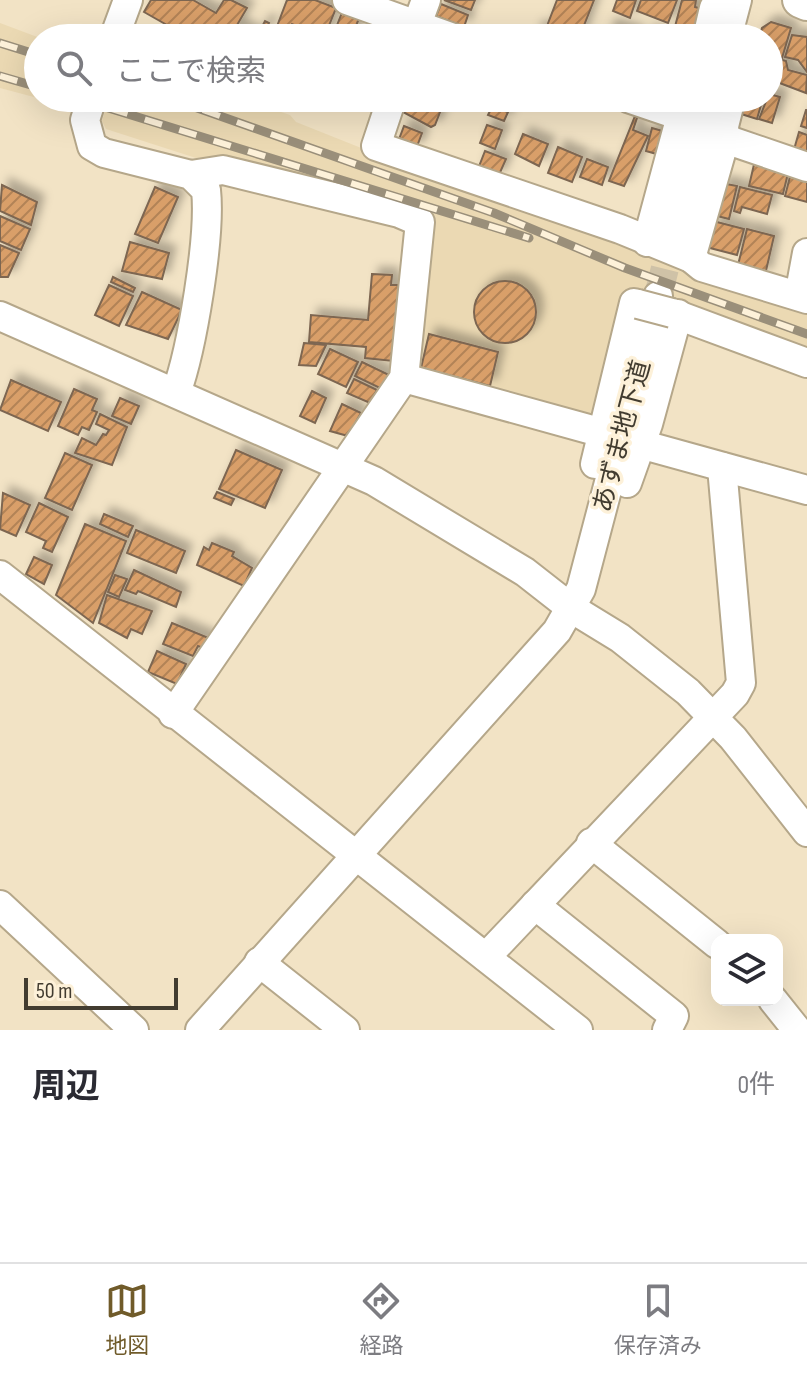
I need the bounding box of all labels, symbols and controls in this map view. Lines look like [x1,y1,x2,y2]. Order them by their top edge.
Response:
search box [24,24,783,112]
icon: search [52,46,96,90]
text: ここで検索 [116,54,266,90]
street label: あずま地下道 [587,357,658,516]
map controls [711,934,783,1006]
button: layers [711,934,783,1006]
scale bar [24,974,178,1010]
text: 50 m [36,978,72,1005]
text: 周辺 [32,1066,100,1107]
text: 0件 [737,1070,775,1101]
tab: 地図 [105,1279,149,1360]
tab: 経路 [359,1279,404,1360]
tab: 保存済み [614,1279,702,1360]

